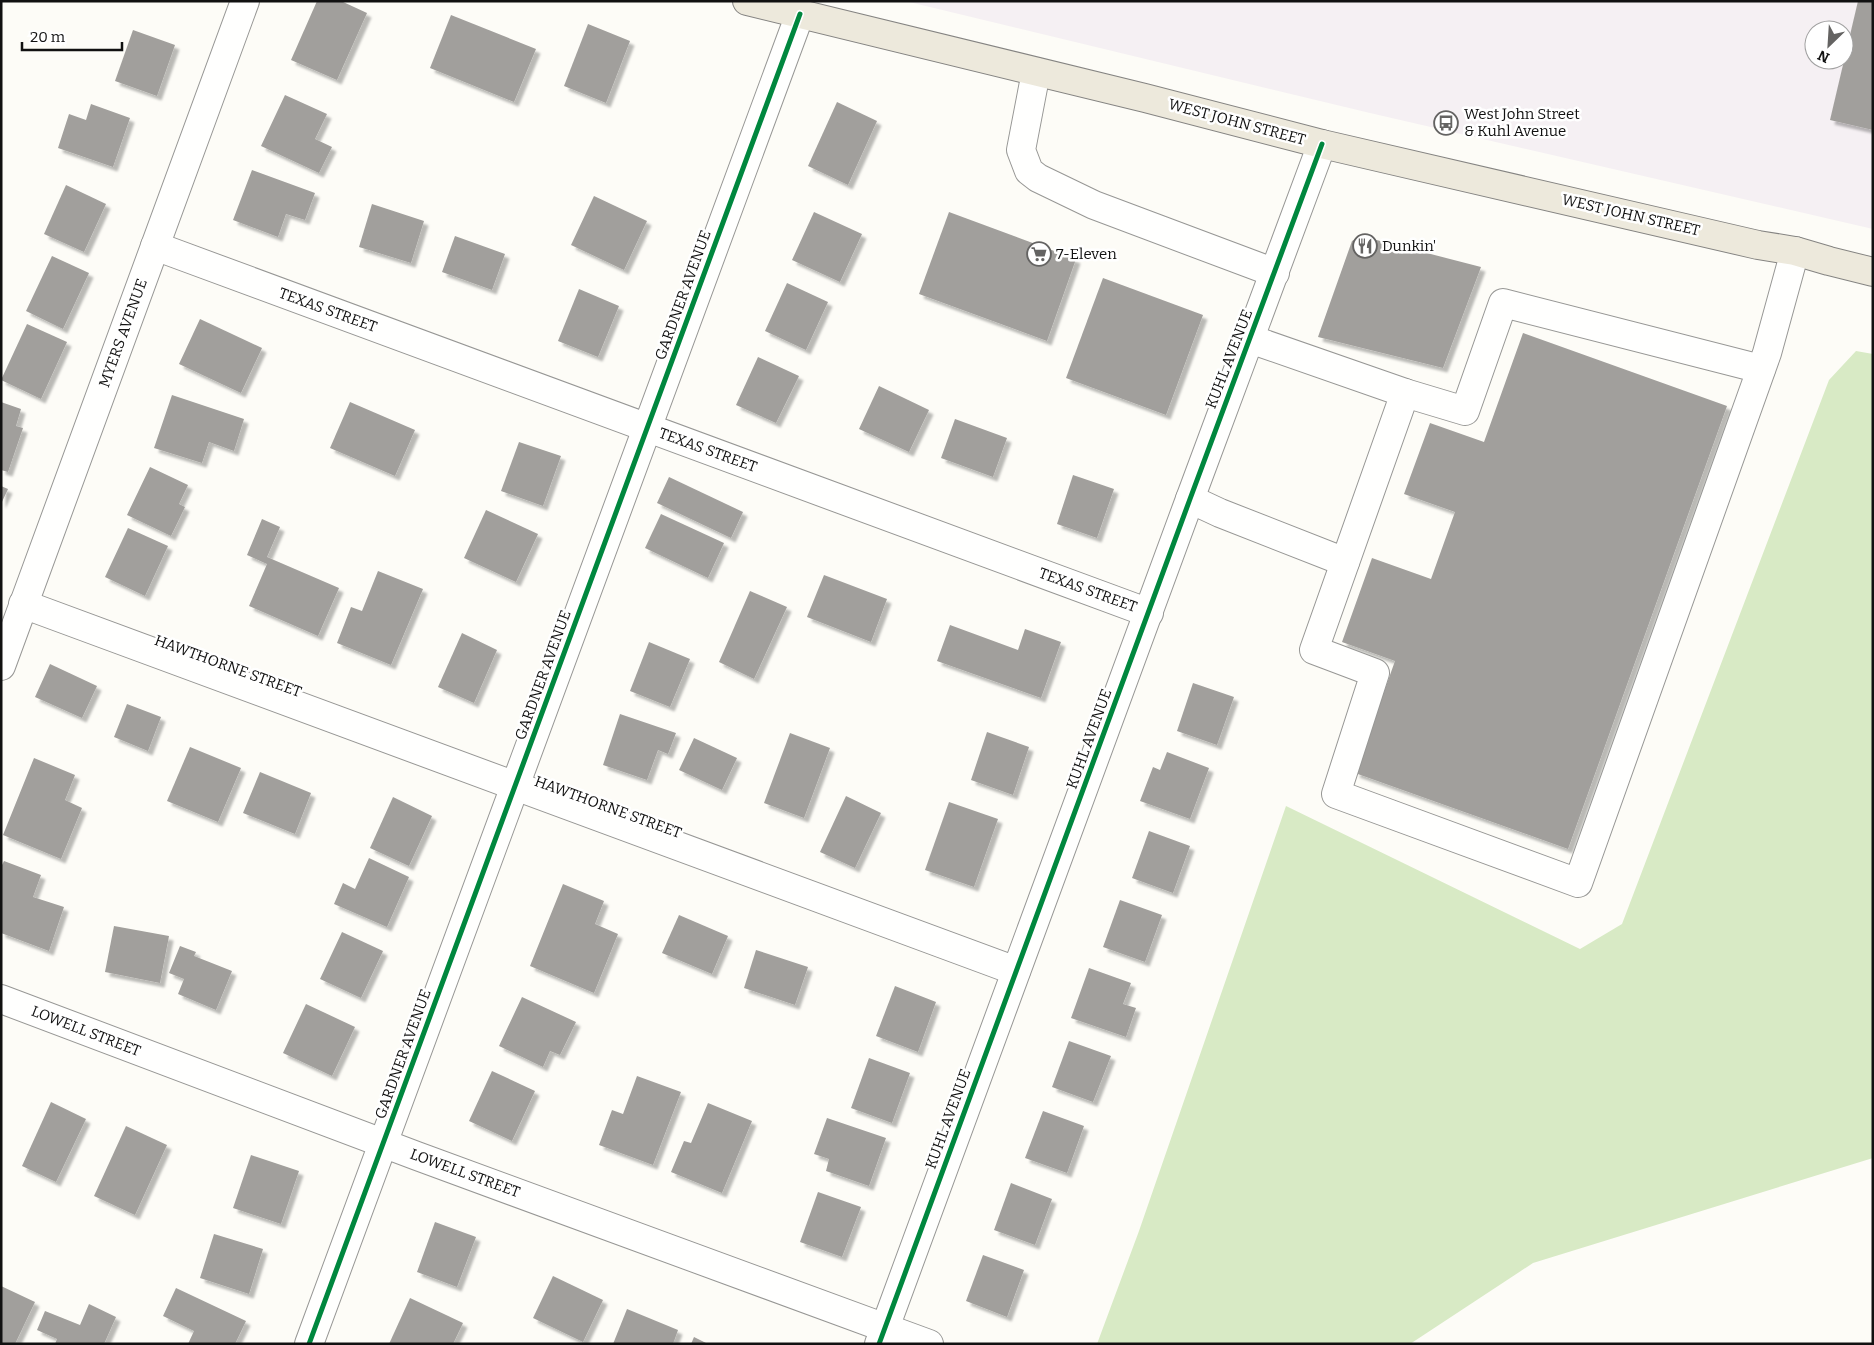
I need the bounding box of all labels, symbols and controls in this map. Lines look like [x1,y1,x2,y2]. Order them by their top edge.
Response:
scale bar [22,20,122,52]
north arrow [1804,20,1854,70]
text: 20 m [30,28,66,46]
text: N [1815,46,1832,66]
street label: WEST JOHN STREET [1166,95,1308,149]
place label: West John Street & Kuhl Avenue [1464,105,1580,140]
bus stop icon: West John Street & Kuhl Avenue [1433,110,1459,136]
street label: WEST JOHN STREET [1560,190,1702,240]
street label: GARDNER AVENUE [651,228,715,362]
restaurant icon: Dunkin' [1352,233,1378,259]
place label: Dunkin' [1382,237,1436,255]
supermarket icon: 7-Eleven [1026,241,1052,267]
place label: 7-Eleven [1056,245,1117,263]
street label: MYERS AVENUE [95,276,151,390]
street label: TEXAS STREET [276,284,380,336]
street label: KUHL AVENUE [1202,307,1256,411]
street label: TEXAS STREET [656,424,760,476]
street label: TEXAS STREET [1036,564,1140,616]
street label: GARDNER AVENUE [511,608,575,742]
street label: HAWTHORNE STREET [152,631,304,701]
street label: KUHL AVENUE [1063,687,1115,791]
street label: HAWTHORNE STREET [532,772,684,842]
street label: GARDNER AVENUE [371,987,435,1121]
street label: LOWELL STREET [29,1002,143,1060]
street label: KUHL AVENUE [922,1067,974,1171]
street label: LOWELL STREET [408,1145,523,1201]

